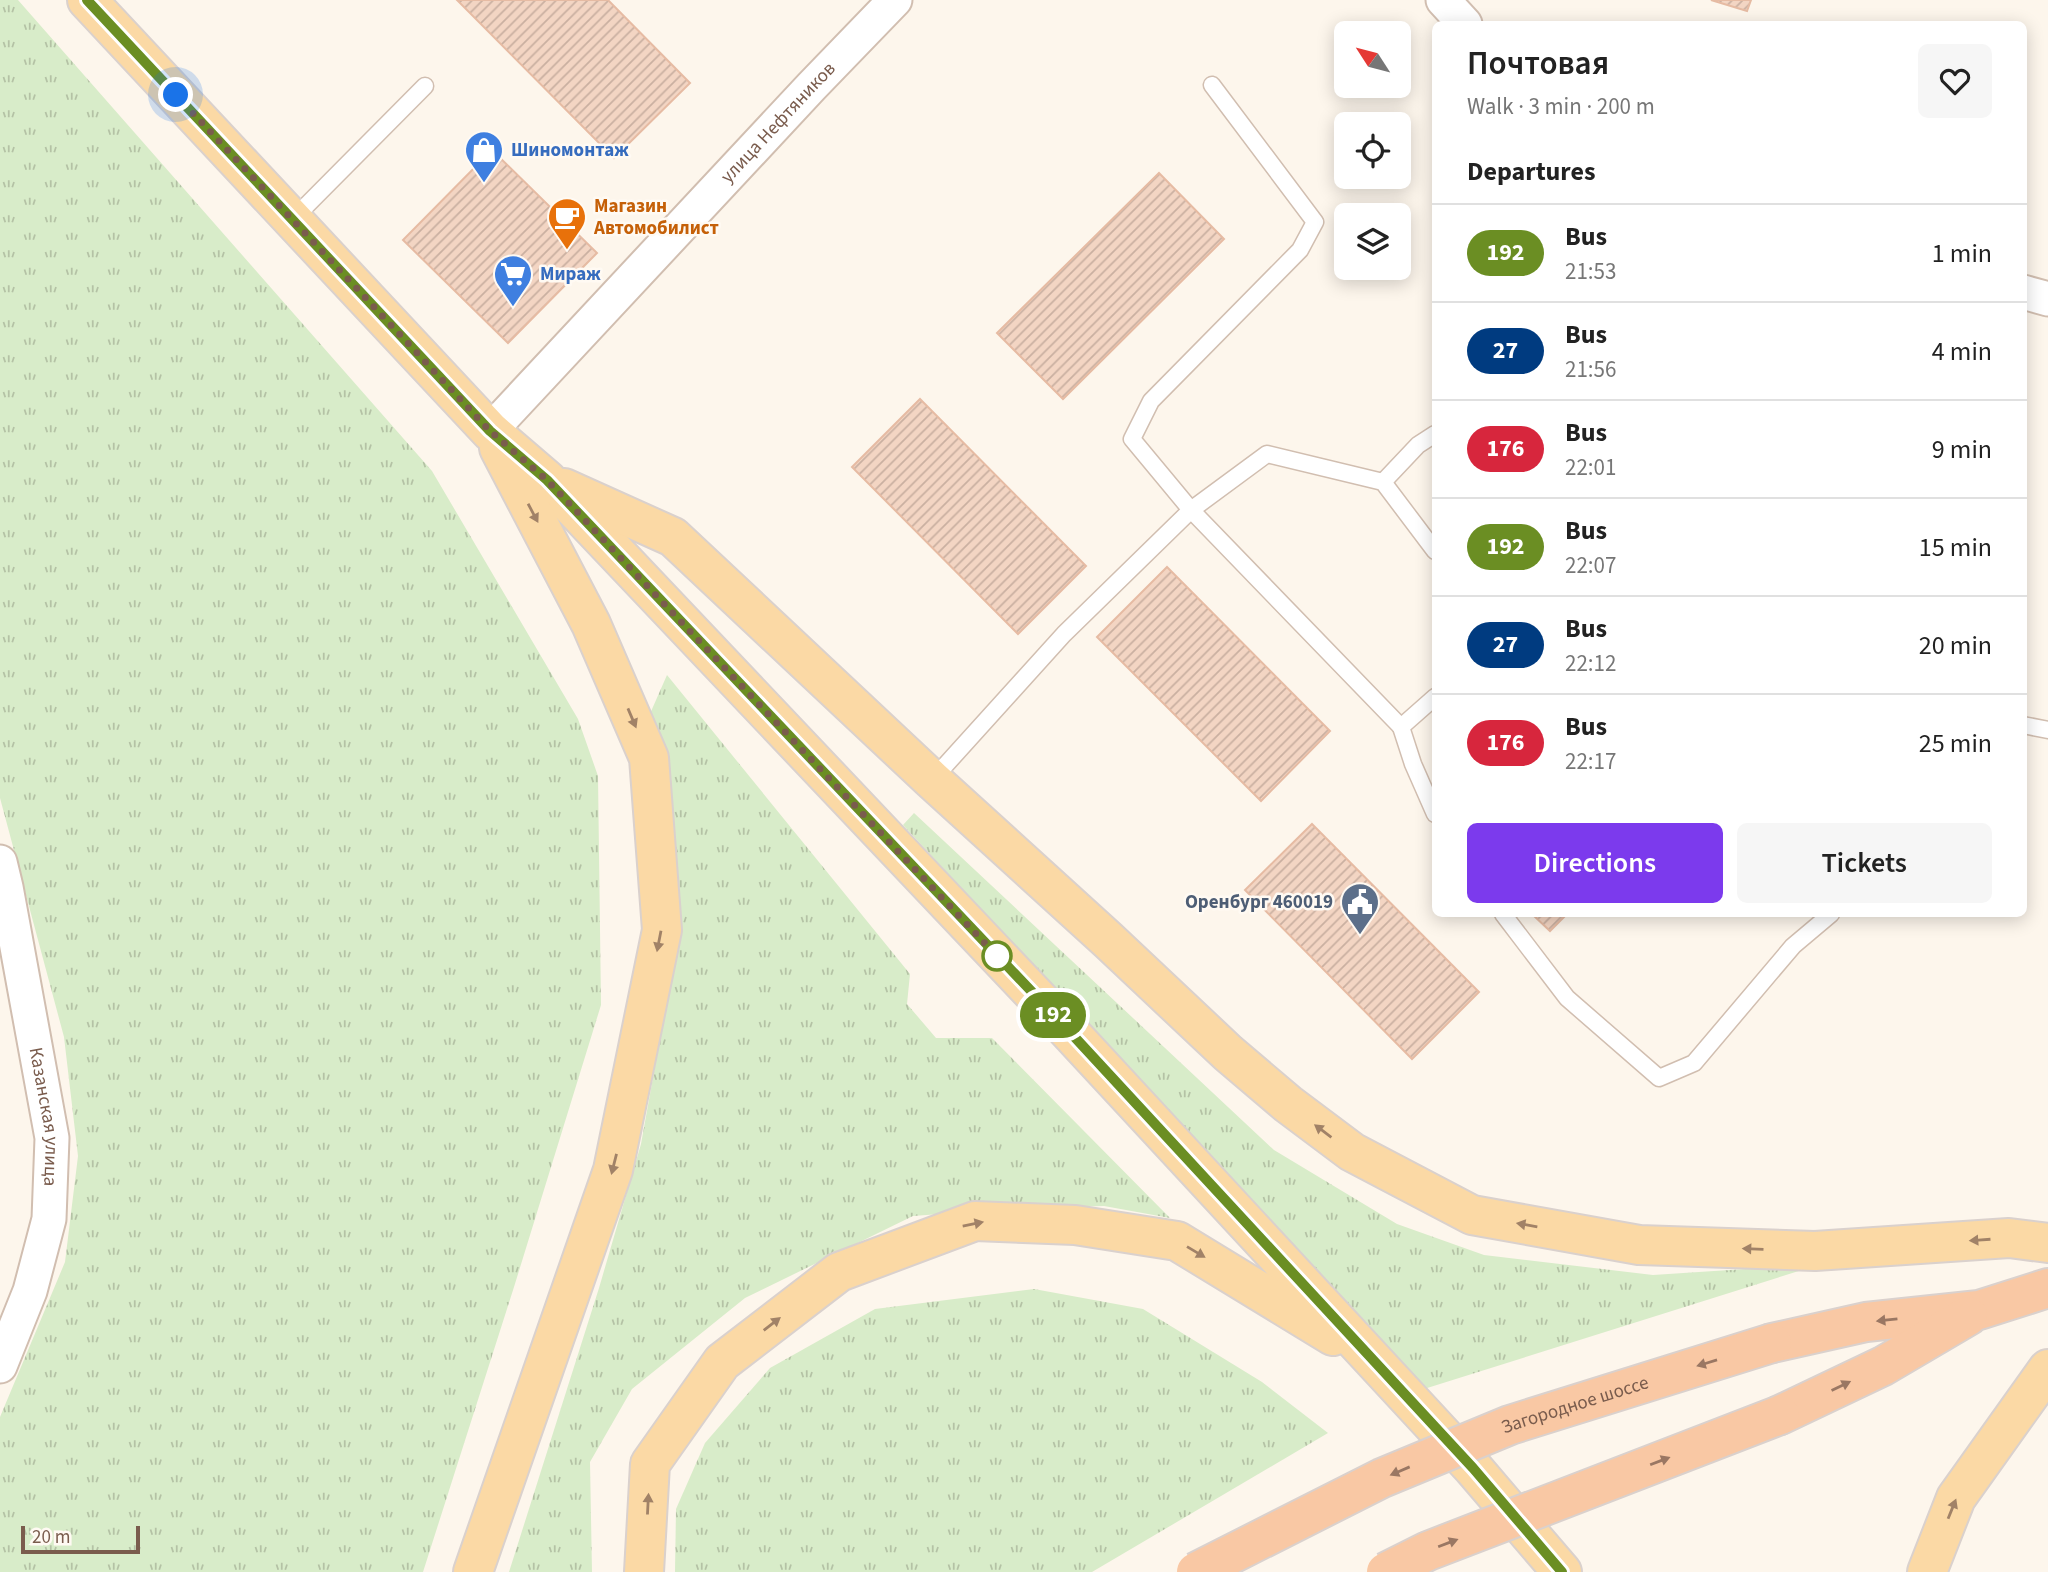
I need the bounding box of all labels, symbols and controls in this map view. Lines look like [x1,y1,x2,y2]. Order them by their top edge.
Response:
north arrow [1334,21,1410,98]
map controls [1334,21,1411,280]
text: Почтовая [1467,40,1609,87]
button: heart [1918,44,1992,118]
street label: улица Нефтяников [714,56,842,189]
your location [158,77,193,112]
text: Walk · 3 min · 200 m [1467,90,1655,123]
button: locate [1334,112,1411,189]
shop icon: Шиномонтаж [463,129,505,184]
place label: Шиномонтаж [511,137,629,164]
text: Departures [1467,153,1595,190]
place label: Магазин Автомобилист [593,193,719,242]
cafe icon: Магазин Автомобилист [546,196,588,251]
button: layers [1334,203,1411,280]
text: Bus [1565,218,1607,255]
text: 192 [1486,235,1525,270]
text: 1 min [1932,235,1992,272]
supermarket icon: Мираж [492,253,534,308]
text: 21:53 [1565,255,1616,288]
place label: Мираж [540,261,601,288]
text: Bus [1565,316,1607,353]
text: 27 [1493,333,1518,368]
text: 4 min [1932,333,1992,370]
text: 21:56 [1565,353,1616,386]
text: Bus [1565,414,1607,451]
text: 176 [1486,431,1525,466]
text: 9 min [1932,431,1992,468]
text: 22:01 [1565,451,1616,484]
one-way arrow [527,503,539,523]
text: Bus [1565,512,1607,549]
text: 192 [1486,529,1525,564]
text: 15 min [1919,529,1992,566]
text: 22:07 [1565,549,1616,582]
text: Bus [1565,610,1607,647]
text: 27 [1493,627,1518,662]
text: 20 min [1919,627,1992,664]
text: 22:12 [1565,647,1616,680]
one-way arrow [626,708,637,729]
text: Bus [1565,708,1607,745]
text: 176 [1486,725,1525,760]
text: 25 min [1919,725,1992,762]
text: 22:17 [1565,745,1616,778]
button: Directions [1467,823,1723,903]
button: Tickets [1737,823,1992,903]
public building icon: Оренбург 460019 [1339,881,1381,936]
place label: Оренбург 460019 [1185,889,1333,916]
one-way arrow [654,930,665,952]
unlabelled marker [982,941,1012,971]
line badge: 192 [1013,992,1093,1038]
text: 192 [1034,997,1072,1032]
street label: Казанская улица [22,1045,66,1187]
one-way arrow [1314,1124,1332,1138]
one-way arrow [608,1153,619,1175]
one-way arrow [962,1218,984,1229]
one-way arrow [1516,1219,1538,1230]
one-way arrow [1969,1235,1991,1246]
one-way arrow [1742,1243,1764,1254]
one-way arrow [1186,1246,1205,1259]
one-way arrow [1875,1314,1897,1325]
one-way arrow [762,1316,780,1331]
one-way arrow [1696,1358,1717,1369]
street label: Загородное шоссе [1497,1369,1652,1441]
one-way arrow [1831,1380,1851,1391]
one-way arrow [1650,1455,1671,1466]
one-way arrow [1389,1465,1410,1476]
one-way arrow [643,1493,654,1515]
one-way arrow [1946,1498,1957,1519]
scale bar [21,1523,140,1555]
text: 20 m [32,1524,70,1551]
one-way arrow [1438,1538,1459,1549]

